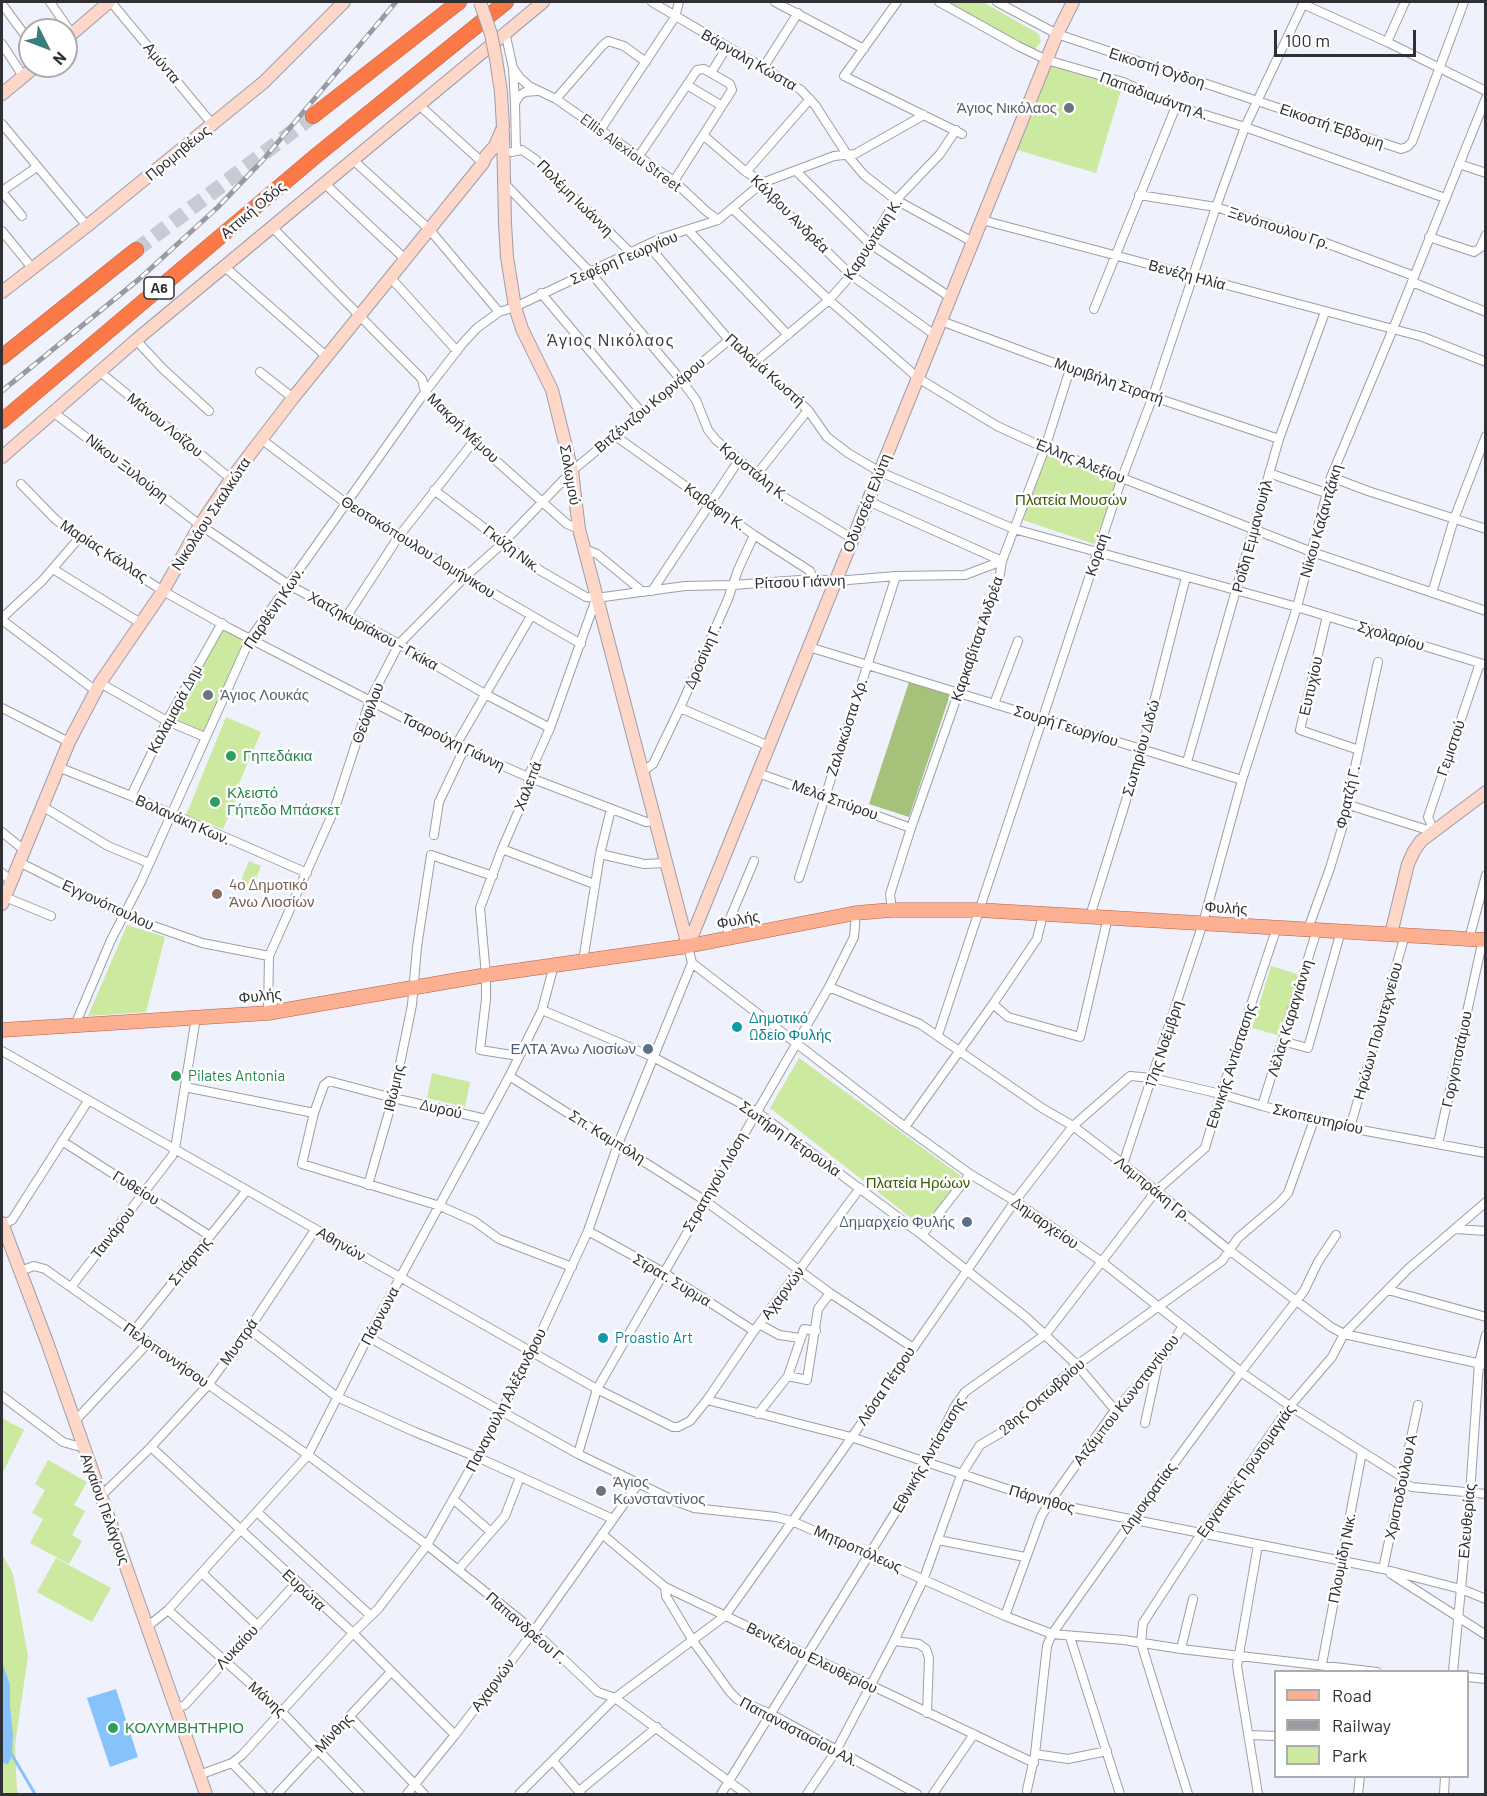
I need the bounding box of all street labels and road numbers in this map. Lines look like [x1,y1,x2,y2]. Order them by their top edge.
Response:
street label: Βάρναλη Κώστα [698,25,800,95]
street label: Αμύντα [140,39,184,87]
street label: Εικοστή Όγδοη [1107,44,1207,92]
street label: Παπαδιαμάντη Α. [1097,68,1211,124]
street label: Εικοστή Έβδομη [1277,100,1387,152]
street label: Ellis Alexiou Street [577,110,685,196]
street label: Προμηθέως [142,121,214,185]
street label: Πολέμη Ιωάννη [533,156,617,240]
street label: Κάλβου Ανδρέα [747,171,833,257]
street label: Αττική Οδός [217,178,289,242]
street label: Καρυωτάκη Κ. [840,195,906,283]
street label: Ξενόπουλου Γρ. [1226,203,1332,253]
street label: Σεφέρη Γεωργίου [568,227,680,289]
street label: Βενέζη Ηλία [1147,256,1227,294]
road number: Α6 [144,277,174,299]
street label: Παλαμά Κωστή [722,330,808,410]
street label: Βιτζέντζου Κορνάρου [591,354,709,456]
street label: Μυριβήλη Στρατή [1052,354,1166,408]
street label: Μάνου Λοΐζου [124,389,206,461]
street label: Μακρή Μέμου [423,389,503,467]
street label: Νίκου Ξυλούρη [82,430,172,506]
street label: Έλλης Αλεξίου [1032,435,1128,487]
street label: Κρυστάλη Κ. [716,439,792,505]
street label: Σολωμού [556,443,584,507]
street label: Οδυσσέα Ελύτη [839,451,895,555]
street label: Νικολάου Σκαλκώτα [168,454,254,574]
street label: Νίκου Καζαντζάκη [1296,462,1346,580]
street label: Ροΐδη Εμμανουήλ [1228,477,1276,595]
street label: Καβάφη Κ. [681,479,749,535]
street label: Θεοτοκόπουλου Δομήνικου [338,492,498,602]
street label: Μαρίας Κάλλας [57,516,151,586]
street label: Γκύζη Νικ. [480,522,544,576]
street label: Κοραή [1082,531,1112,579]
street label: Παρθένη Κων. [240,564,308,652]
street label: Ρίτσου Γιάννη [754,571,846,593]
street label: Καρκαβίτσα Ανδρέα [947,574,1007,704]
street label: Χατζηκυριάκου - Γκίκα [305,588,441,674]
street label: Σχολαρίου [1355,617,1427,655]
street label: Δροσίνη Γ. [680,620,726,692]
street label: Ευτυχίου [1295,655,1327,717]
street label: Καλαμαρά Δημ [144,662,206,756]
street label: Ζαλοκώστα Χρ. [823,676,871,778]
street label: Θεόφιλου [348,680,388,746]
street label: Σωτηρίου Διδώ [1119,698,1163,798]
street label: Σουρή Γεωργίου [1012,702,1120,750]
street label: Τσαρούχη Γιάννη [398,709,508,775]
street label: Γεμιστού [1433,718,1469,778]
street label: Χαλεπά [510,759,546,813]
street label: Φρατζή Γ. [1332,763,1364,831]
street label: Μελά Σπύρου [789,776,881,824]
street label: Βολανάκη Κων. [133,791,233,849]
street label: Εγγονόπουλου [59,876,157,934]
street label: Φυλής [1204,898,1248,918]
street label: Φυλής [715,907,761,933]
street label: Λέλας Καραγιάννη [1264,957,1316,1079]
street label: Ηρώων Πολυτεχνείου [1350,960,1406,1102]
street label: Φυλής [238,985,282,1007]
street label: 17ης Νοέμβρη [1141,998,1187,1090]
street label: Εθνικής Αντίστασης [1202,1001,1260,1131]
street label: Γοργοποτάμου [1438,1009,1476,1109]
street label: Ιθώμης [380,1063,408,1113]
street label: Δυρού [418,1095,464,1123]
street label: Σωτήρη Πέτρουλα [736,1097,844,1181]
street label: Σκοπευτηρίου [1271,1100,1365,1138]
street label: Σπ. Καμπόλη [566,1106,648,1168]
street label: Στρατηγού Λιόση [679,1129,751,1235]
street label: Λαμπράκη Γρ. [1111,1153,1195,1225]
street label: Γυθείου [109,1167,163,1209]
street label: Δημαρχείου [1008,1193,1082,1253]
street label: Ταινάρου [87,1204,139,1262]
street label: Αθηνών [313,1223,369,1265]
street label: Σπάρτης [165,1233,215,1289]
street label: Στρατ. Συρμα [630,1250,714,1310]
street label: Αχαρνών [757,1263,809,1323]
street label: Πάρνωνα [357,1284,403,1348]
street label: Μυστρά [216,1315,262,1369]
street label: Πελοποννήσου [120,1319,212,1391]
street label: Παναγούλη Αλέξανδρου [462,1325,550,1475]
street label: Ατζάμπου Κωνσταντίνου [1069,1331,1183,1469]
street label: Λιόσα Πέτρου [853,1343,919,1429]
street label: 28ης Οκτωβρίου [995,1355,1089,1439]
street label: Εθνικής Αντίστασης [889,1394,969,1516]
street label: Εργατικής Πρωτομαγιάς [1193,1401,1299,1541]
street label: Χριστοδούλου Α [1381,1433,1421,1541]
street label: Αιγαίου Πελάγους [77,1451,133,1567]
street label: Δημοκρατίας [1116,1459,1180,1537]
street label: Πάρνηθος [1007,1481,1077,1517]
street label: Ελευθερίας [1455,1483,1479,1559]
street label: Πλουμίδη Νικ. [1324,1511,1360,1605]
street label: Μητροπόλεως [811,1522,905,1576]
street label: Ευρώτα [279,1565,329,1615]
street label: Παπανδρέου Γ. [482,1588,570,1668]
street label: Βενιζέλου Ελευθερίου [744,1618,880,1698]
street label: Λυκαίου [212,1621,262,1673]
street label: Αχαρνών [467,1655,519,1715]
street label: Μάνης [245,1678,289,1720]
street label: Παπαναστασίου Αλ. [737,1693,861,1771]
street label: Μίνθης [311,1710,357,1756]

